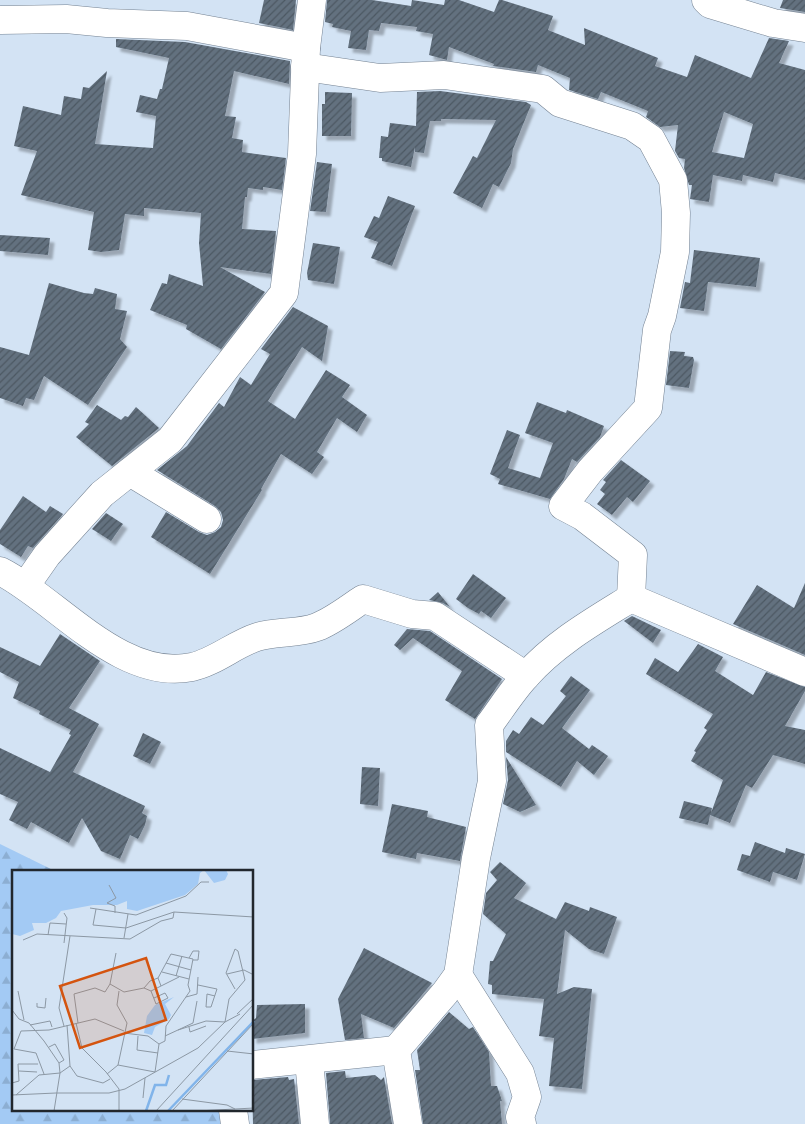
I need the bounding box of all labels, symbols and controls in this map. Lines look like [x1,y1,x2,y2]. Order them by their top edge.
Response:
inset map [12,870,254,1112]

